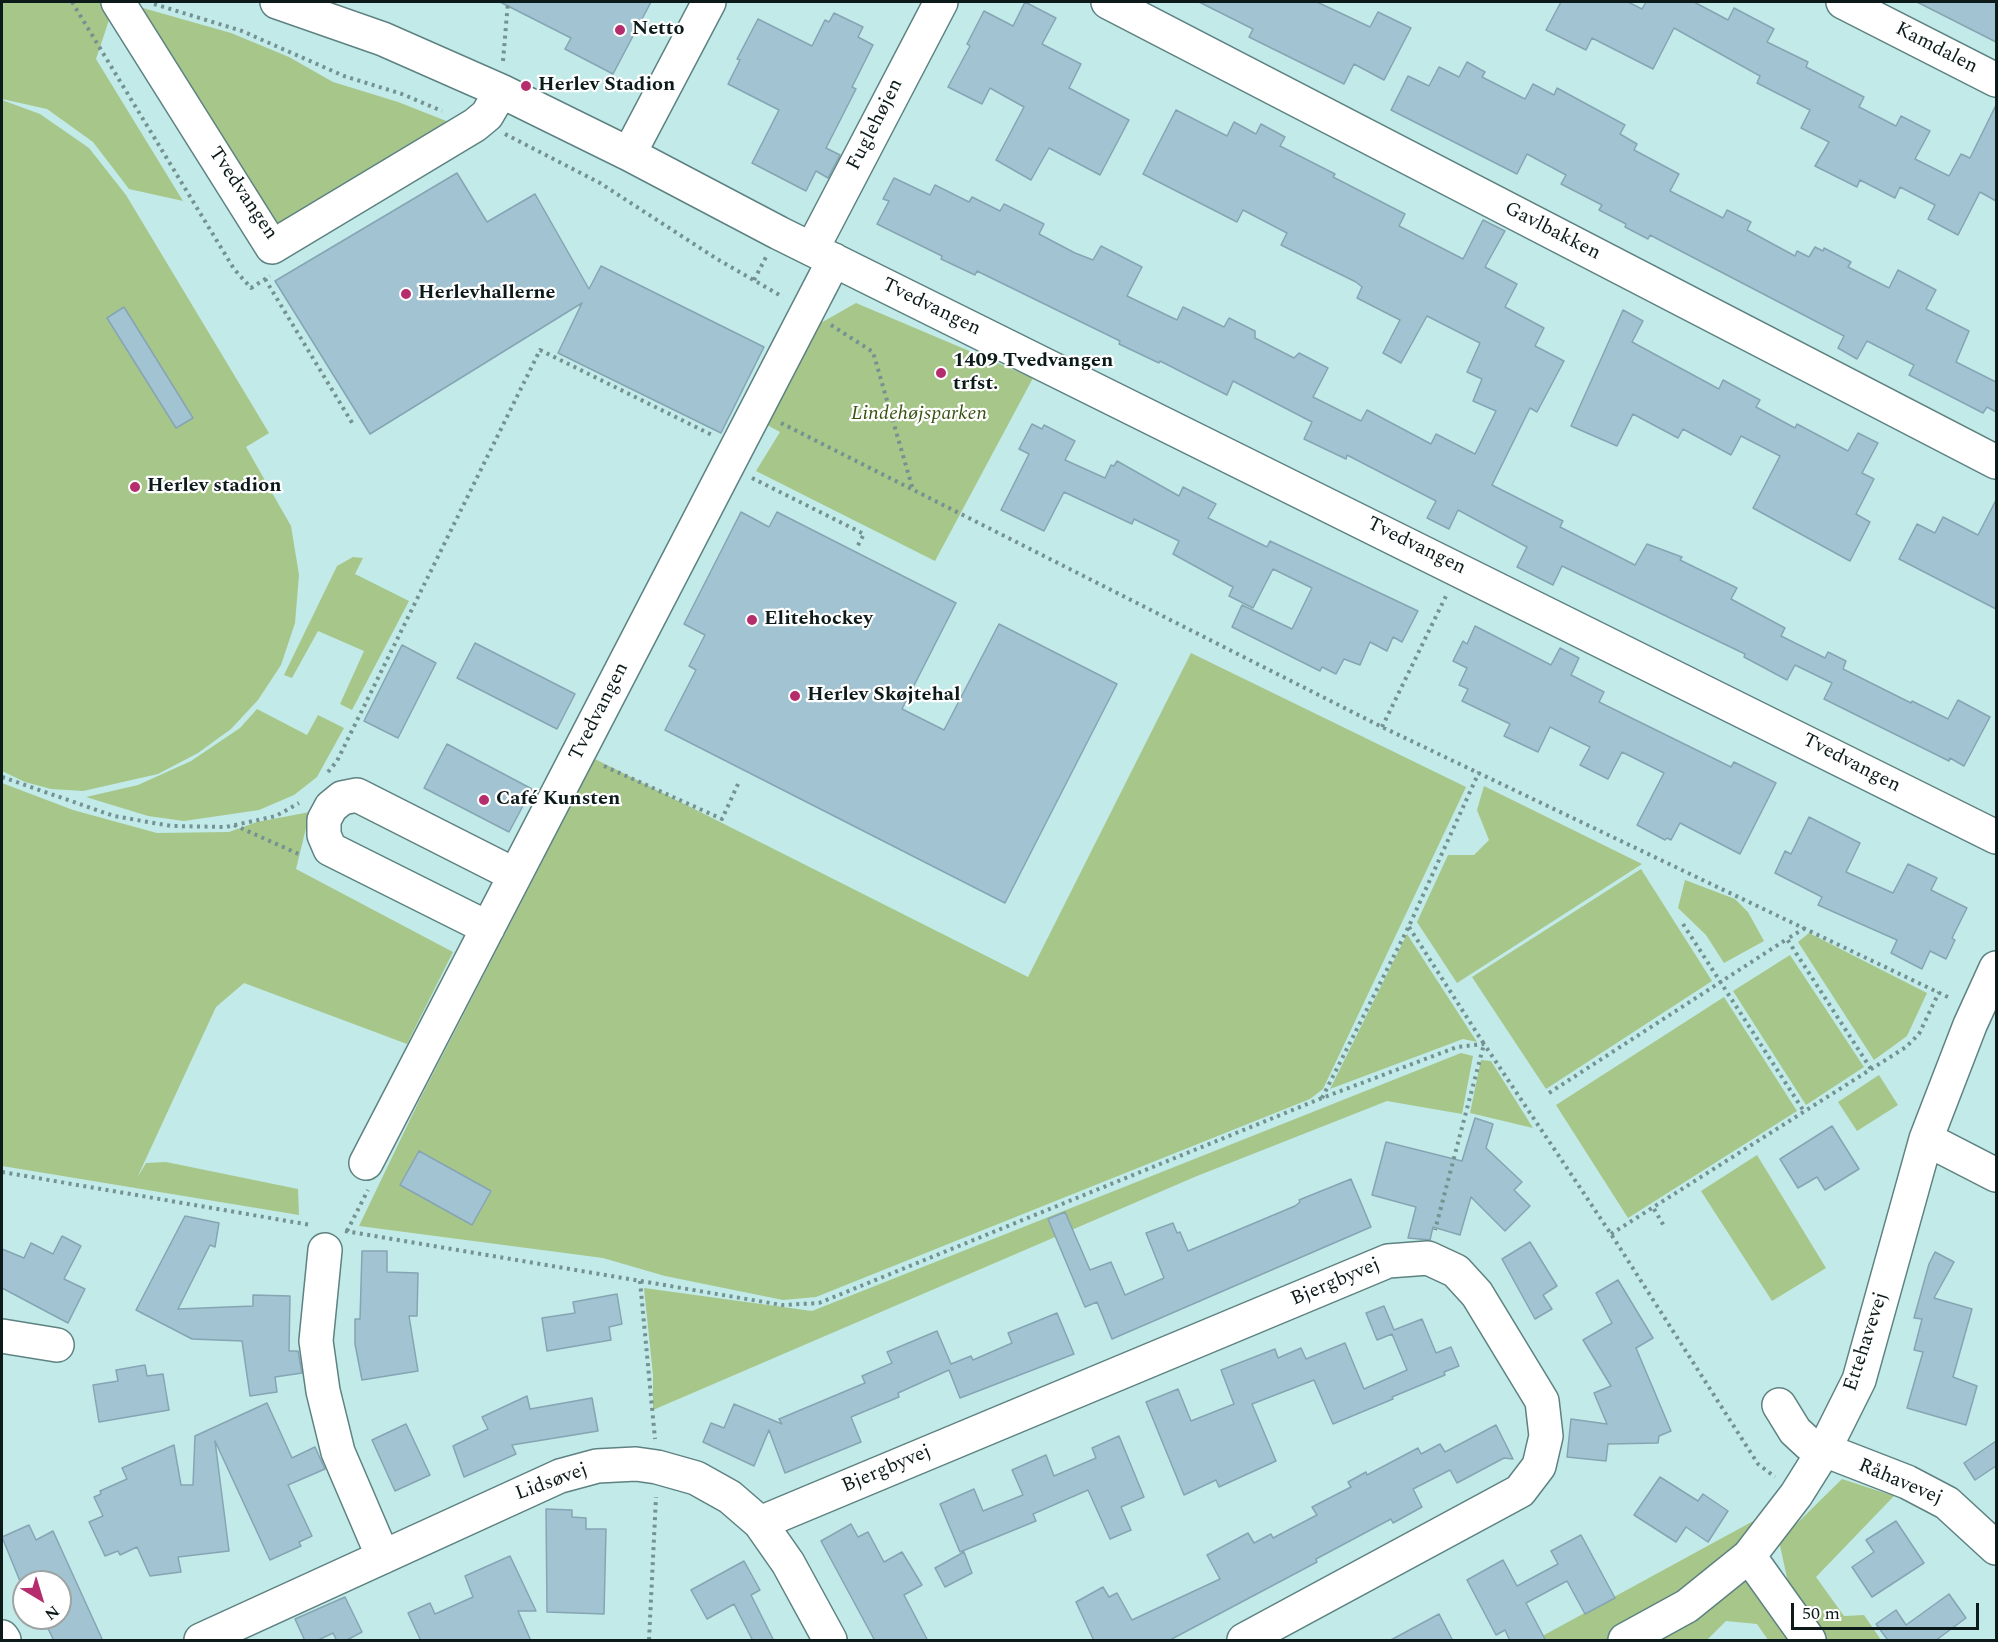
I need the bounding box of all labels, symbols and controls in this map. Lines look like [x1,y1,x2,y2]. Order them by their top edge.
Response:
place label: Netto [632,18,684,42]
street label: Kamdalen [1891,18,1981,80]
marker: Netto [613,23,627,37]
place label: Herlev Stadion [538,74,675,98]
street label: Fuglehøjen [843,75,909,175]
marker: Herlev Stadion [519,79,533,93]
street label: Tvedvangen [202,143,282,245]
street label: Gavlbakken [1500,198,1604,266]
street label: Tvedvangen [878,274,984,342]
place label: Herlevhallerne [418,282,556,306]
marker: Herlevhallerne [399,287,413,301]
place label: 1409 Tvedvangen trfst. [953,350,1113,397]
marker: 1409 Tvedvangen trfst. [934,366,948,380]
park label: Lindehøjsparken [851,403,987,427]
place label: Herlev stadion [147,475,282,499]
marker: Herlev stadion [128,480,142,494]
street label: Tvedvangen [1363,513,1469,581]
place label: Elitehockey [764,608,873,632]
marker: Elitehockey [745,613,759,627]
street label: Tvedvangen [565,659,635,765]
place label: Herlev Skøjtehal [807,684,960,708]
marker: Herlev Skøjtehal [788,689,802,703]
street label: Tvedvangen [1798,729,1904,799]
place label: Café Kunsten [496,788,620,812]
marker: Café Kunsten [477,793,491,807]
street label: Bjergbyvej [1288,1254,1384,1312]
street label: Ettehavevej [1840,1289,1894,1395]
street label: Bjergbyvej [839,1441,935,1499]
street label: Råhavevej [1854,1455,1946,1511]
street label: Lidsøvej [513,1459,591,1507]
north arrow [12,1570,72,1630]
scale bar [1794,1591,1982,1629]
text: N [39,1599,64,1626]
text: 50 m [1802,1600,1840,1627]

